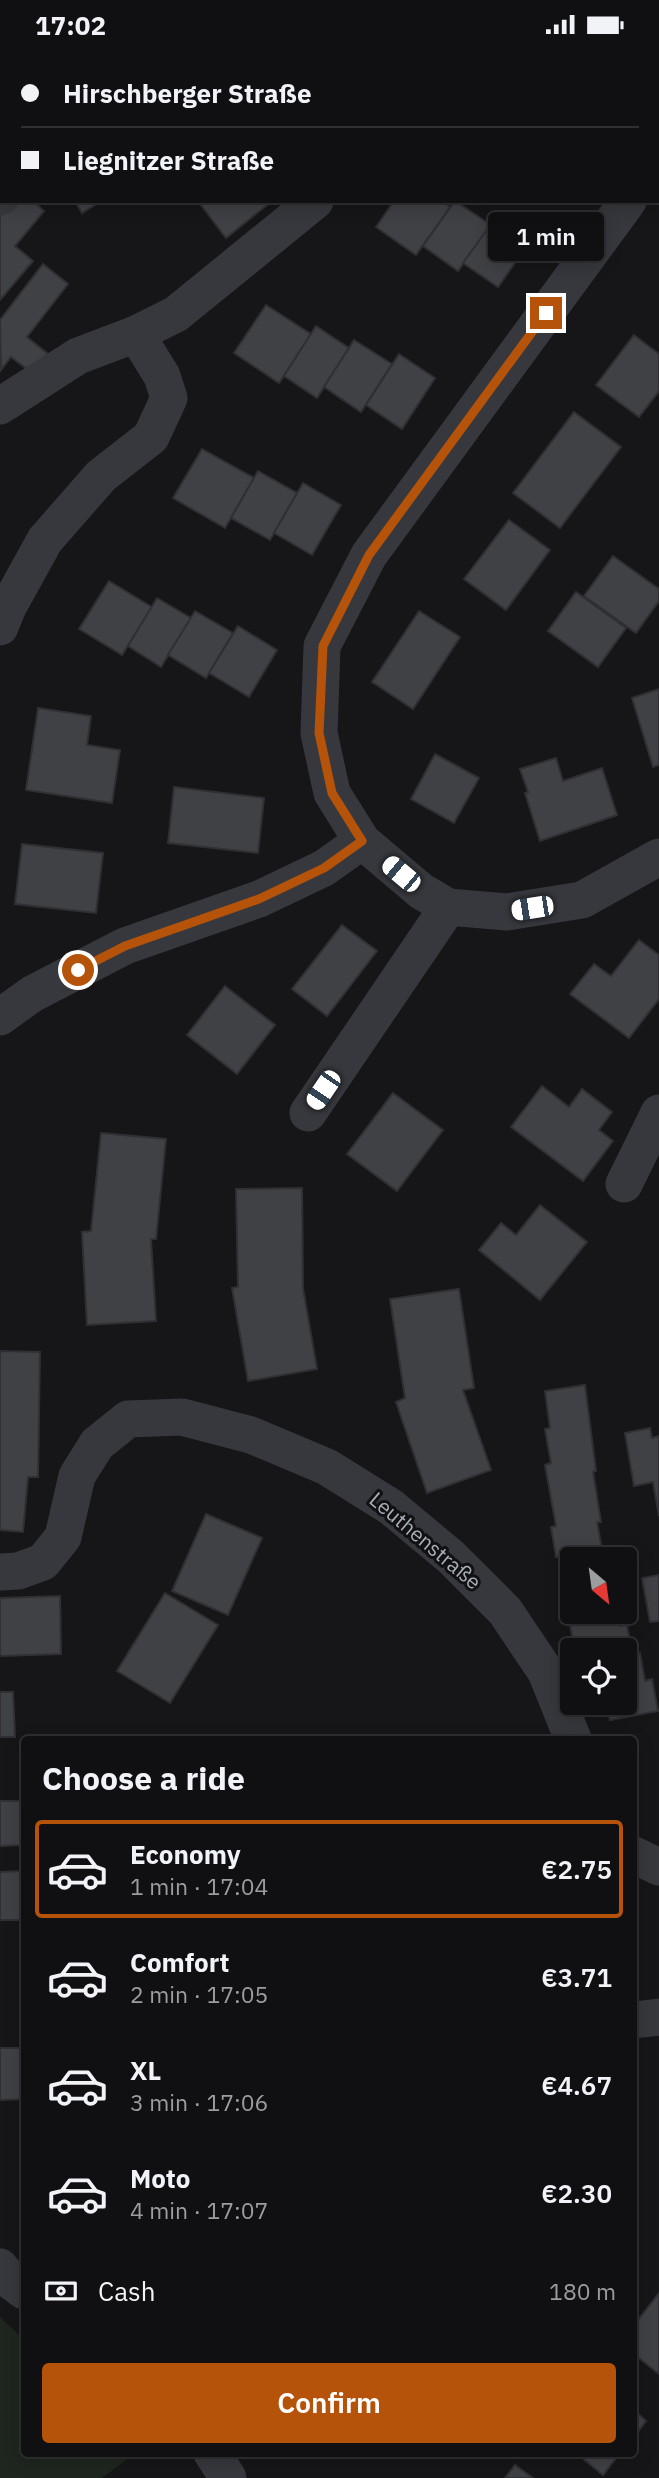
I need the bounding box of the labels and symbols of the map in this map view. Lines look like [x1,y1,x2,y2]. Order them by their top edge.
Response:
callout: 1 min [488,211,604,261]
route end [530,297,562,329]
car [379,852,424,896]
car [510,894,555,922]
route start [62,954,94,986]
car [303,1067,344,1113]
street label: Leuthenstraße [364,1485,487,1595]
north arrow [560,1547,637,1624]

